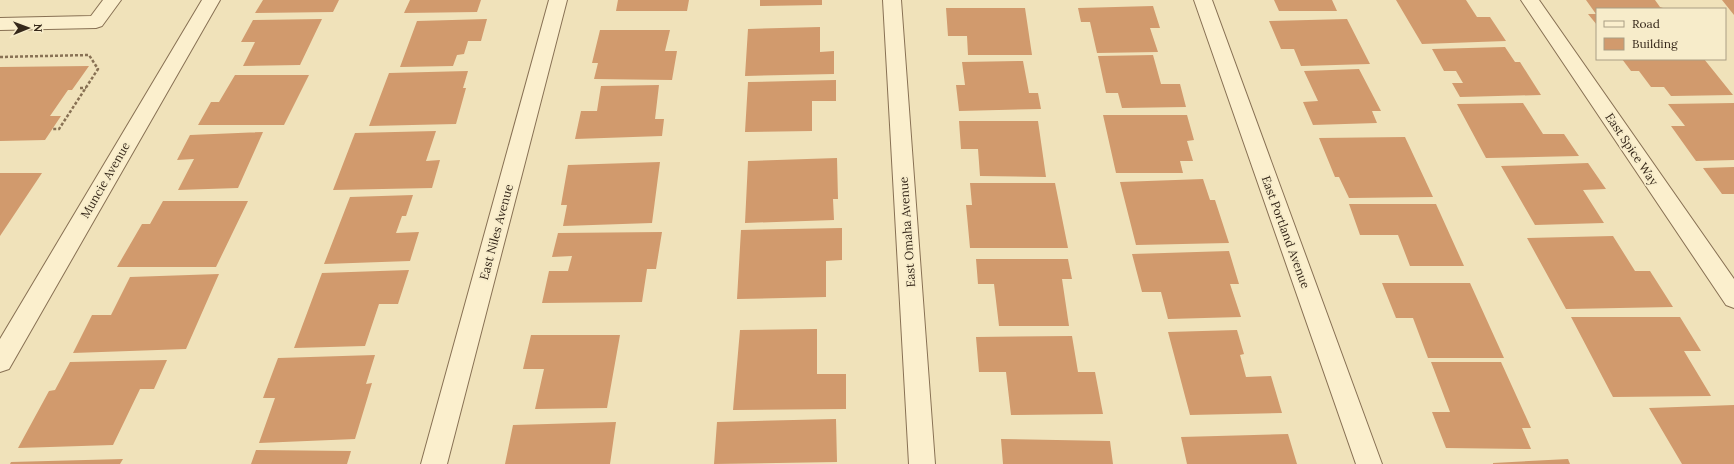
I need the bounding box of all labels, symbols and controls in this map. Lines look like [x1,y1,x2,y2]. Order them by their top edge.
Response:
north arrow [8,8,48,48]
legend [1596,8,1726,60]
text: Road [1632,16,1660,31]
text: N [31,23,45,33]
text: Building [1632,36,1678,51]
street label: East Spice Way [1602,110,1662,189]
street label: Muncie Avenue [77,139,133,221]
street label: East Portland Avenue [1259,174,1314,291]
street label: East Omaha Avenue [896,176,918,288]
street label: East Niles Avenue [476,182,516,282]

